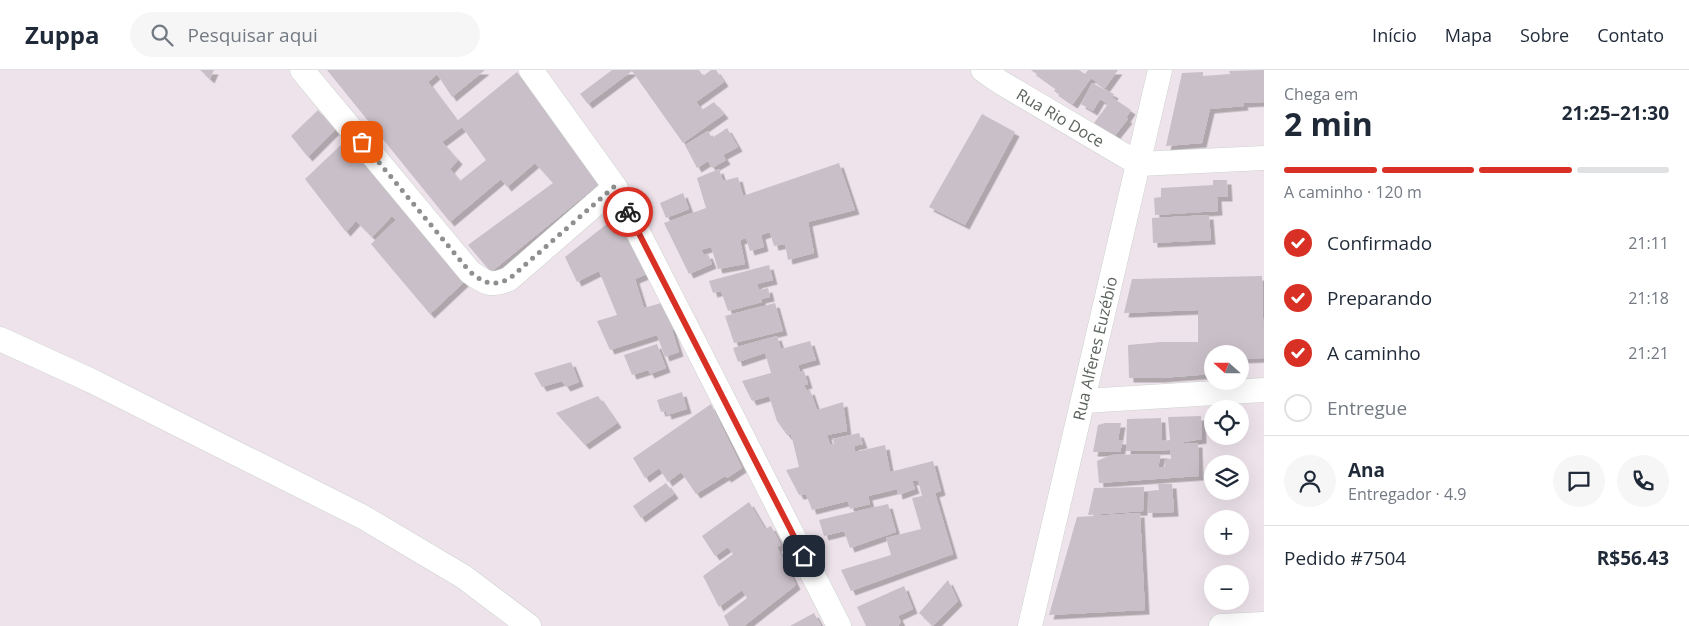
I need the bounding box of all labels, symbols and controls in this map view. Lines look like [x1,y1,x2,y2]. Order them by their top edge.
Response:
search box [130,12,480,57]
text: Zuppa [25,18,100,51]
icon: search [148,21,176,49]
text: Pesquisar aqui [188,22,318,48]
text: Início [1372,23,1417,47]
text: Mapa [1445,23,1492,47]
text: Sobre [1520,23,1569,47]
text: Contato [1597,23,1664,47]
street label: Rua Rio Doce [1013,83,1108,152]
text: Chega em [1284,83,1358,105]
text: 21:25–21:30 [1562,100,1669,126]
text: 2 min [1284,102,1373,145]
pin [341,121,383,163]
icon: bag [348,128,376,156]
text: A caminho · 120 m [1284,181,1422,203]
courier [603,187,653,237]
icon: bike [614,198,642,226]
icon: check [1284,229,1312,257]
text: Confirmado [1327,230,1432,256]
text: 21:11 [1628,232,1669,254]
street label: Rua Alferes Euzébio [1067,274,1122,423]
icon: check [1284,284,1312,312]
text: Preparando [1327,285,1432,311]
text: 21:18 [1628,287,1669,309]
icon: check [1284,339,1312,367]
text: A caminho [1327,340,1421,366]
text: 21:21 [1628,342,1669,364]
north arrow [1204,345,1249,390]
map controls [1204,345,1249,610]
text: Entregue [1327,395,1407,421]
button: locate [1204,400,1249,445]
button: layers [1204,455,1249,500]
button: person [1284,455,1336,507]
button: chat [1553,455,1605,507]
button: phone [1617,455,1669,507]
text: Ana [1348,457,1385,483]
text: Entregador · 4.9 [1348,483,1466,505]
button: + [1204,510,1249,555]
pin [783,535,825,577]
icon: home [790,542,818,570]
text: Pedido #7504 [1284,545,1406,571]
text: R$56.43 [1597,545,1669,571]
button: − [1204,565,1249,610]

